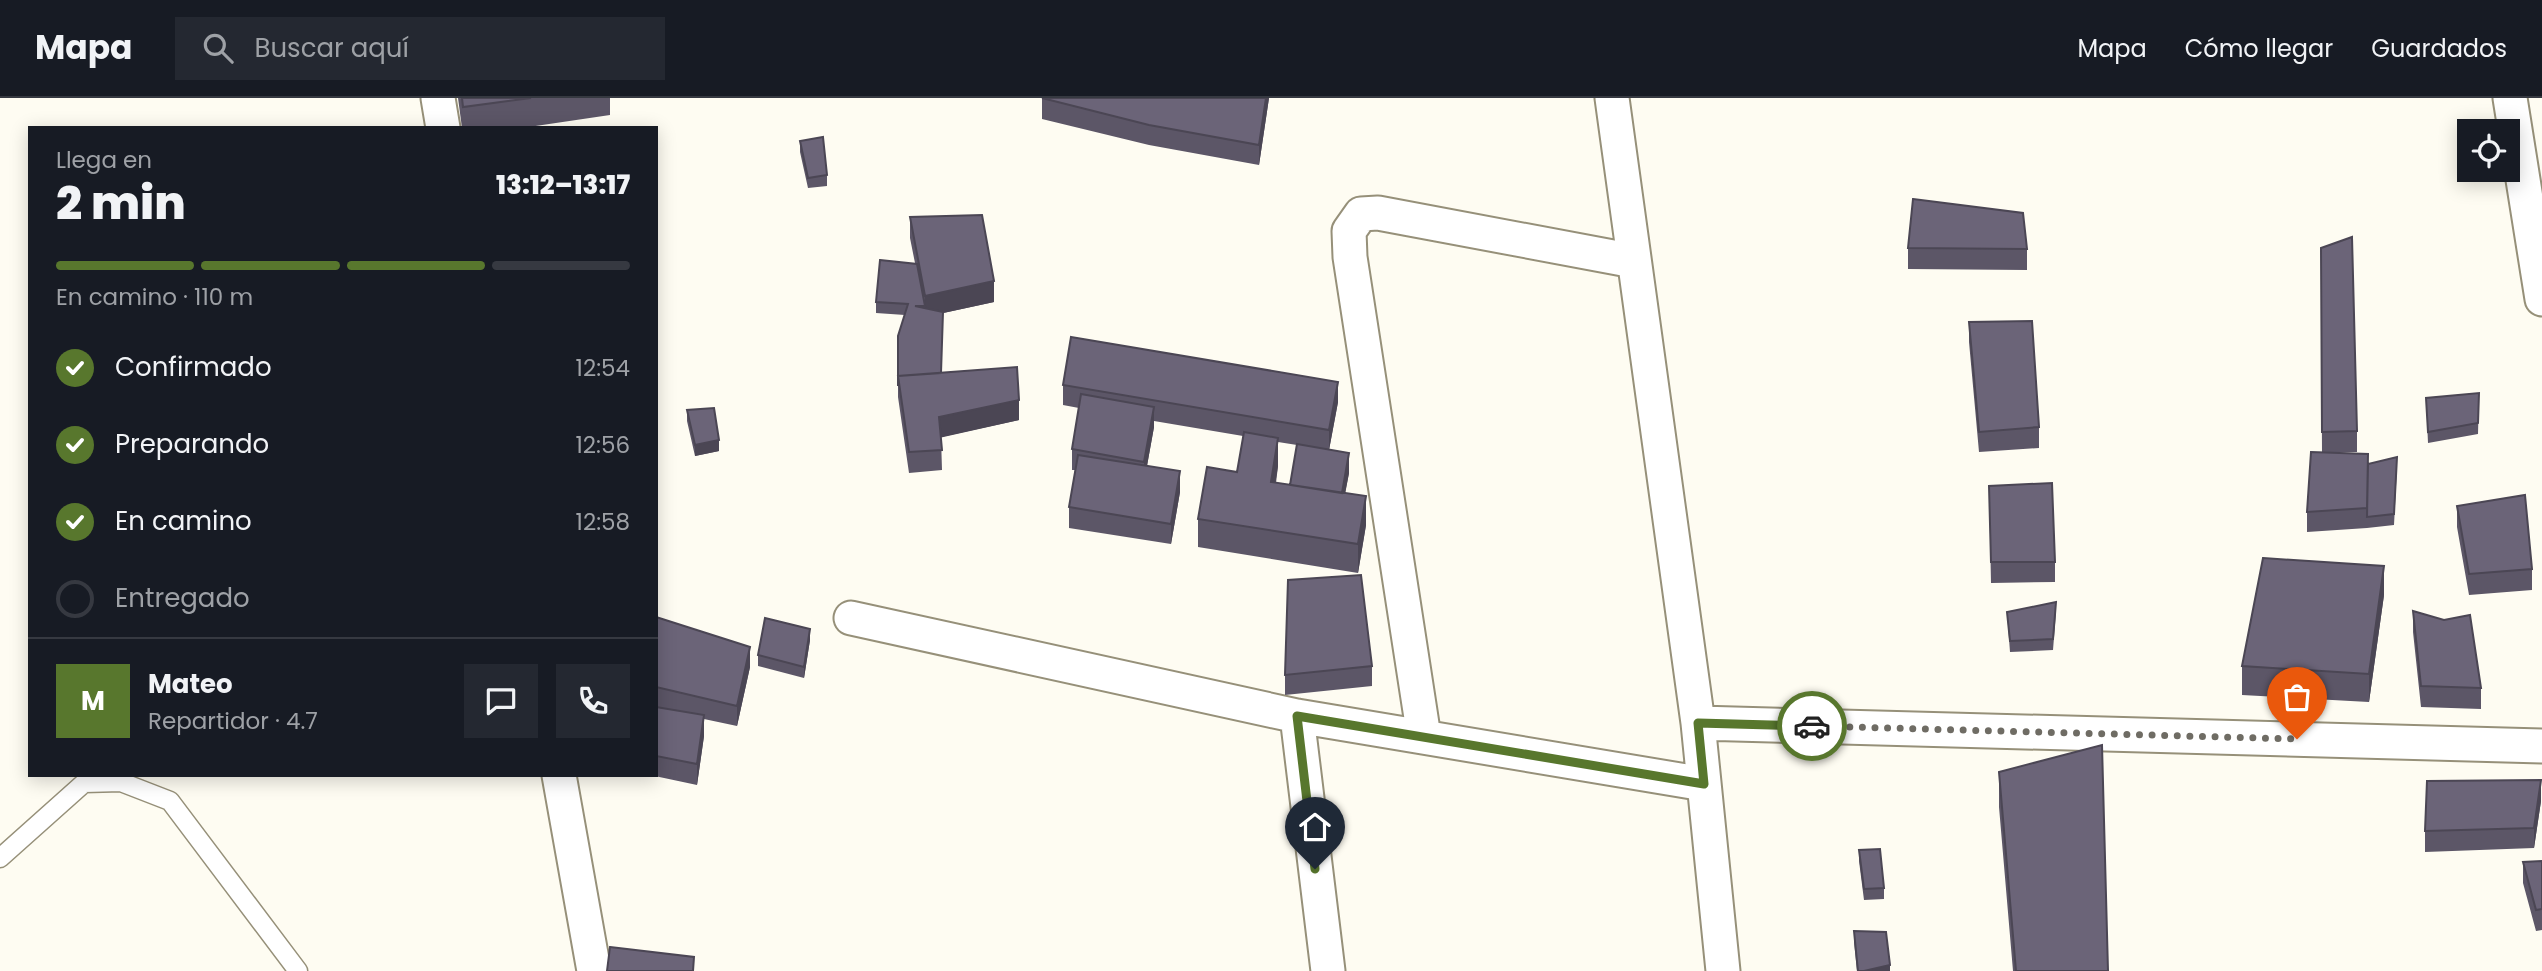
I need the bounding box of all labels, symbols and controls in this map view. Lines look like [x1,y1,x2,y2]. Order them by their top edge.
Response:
search box [175,17,665,80]
text: Mapa [35,24,133,71]
icon: search [199,29,237,67]
text: Buscar aquí [255,30,409,66]
text: Mapa [2077,32,2147,65]
text: Cómo llegar [2185,32,2333,65]
text: Guardados [2371,32,2507,65]
map controls [2457,119,2520,182]
button: locate [2457,119,2520,182]
text: Llega en [56,144,152,176]
text: 13:12–13:17 [496,167,630,203]
text: 2 min [56,171,186,235]
text: En camino · 110 m [56,281,253,313]
icon: check [56,349,94,387]
text: Confirmado [115,349,272,385]
text: 12:54 [576,352,630,384]
icon: check [56,426,94,464]
text: Preparando [115,426,269,462]
text: 12:56 [575,429,630,461]
icon: check [56,503,94,541]
text: En camino [115,503,252,539]
text: 12:58 [576,506,630,538]
text: Entregado [115,580,250,616]
button: chat [464,664,538,738]
button: phone [556,664,630,738]
text: Mateo [148,666,233,702]
pin [2267,667,2327,739]
icon: bag [2278,678,2316,716]
text: M [81,683,105,719]
courier [1777,691,1847,761]
text: Repartidor · 4.7 [148,705,318,737]
icon: car [1793,707,1831,745]
pin [1285,797,1345,869]
icon: home [1296,808,1334,846]

